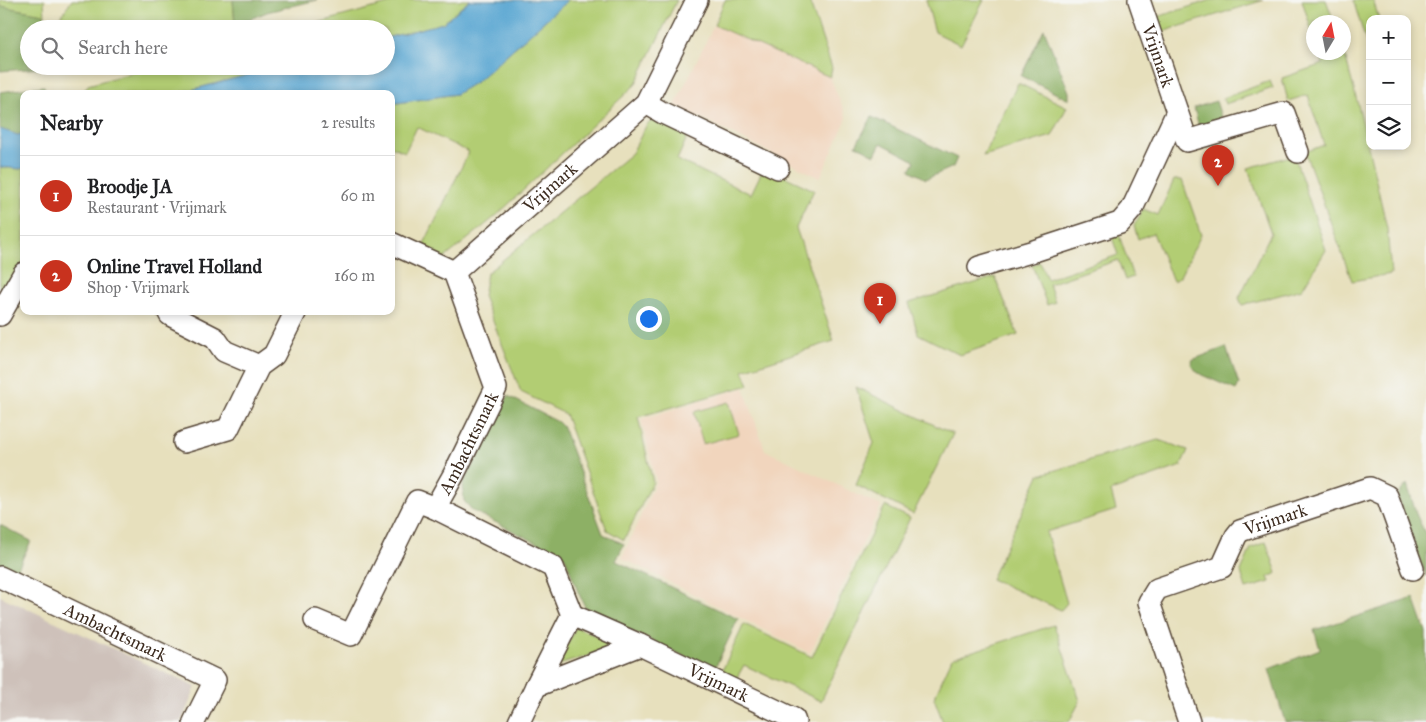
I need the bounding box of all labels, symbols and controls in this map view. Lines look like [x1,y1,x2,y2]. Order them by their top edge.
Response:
north arrow [1306,15,1351,60]
map controls [1366,15,1411,150]
button: + [1366,15,1411,60]
search box [20,20,395,75]
street label: Vrijmark [1137,21,1179,91]
icon: search [38,34,66,62]
text: Search here [78,36,168,59]
button: − [1366,60,1411,105]
button: layers [1366,105,1411,150]
text: Nearby [40,110,103,136]
text: 2 results [321,113,375,132]
pin: 2 [1202,145,1234,186]
street label: Vrijmark [518,157,582,218]
text: Broodje JA [87,175,172,198]
text: 1 [53,186,59,205]
text: 60 m [341,186,375,205]
text: Restaurant · Vrijmark [87,198,227,217]
text: Online Travel Holland [87,255,262,278]
text: 2 [52,266,60,285]
text: 160 m [334,266,375,285]
text: Shop · Vrijmark [87,278,189,297]
pin: 1 [864,283,896,324]
your location [636,306,662,332]
street label: Ambachtsmark [433,388,504,499]
street label: Vrijmark [1240,498,1310,540]
street label: Ambachtsmark [59,598,171,667]
street label: Vrijmark [684,658,753,707]

